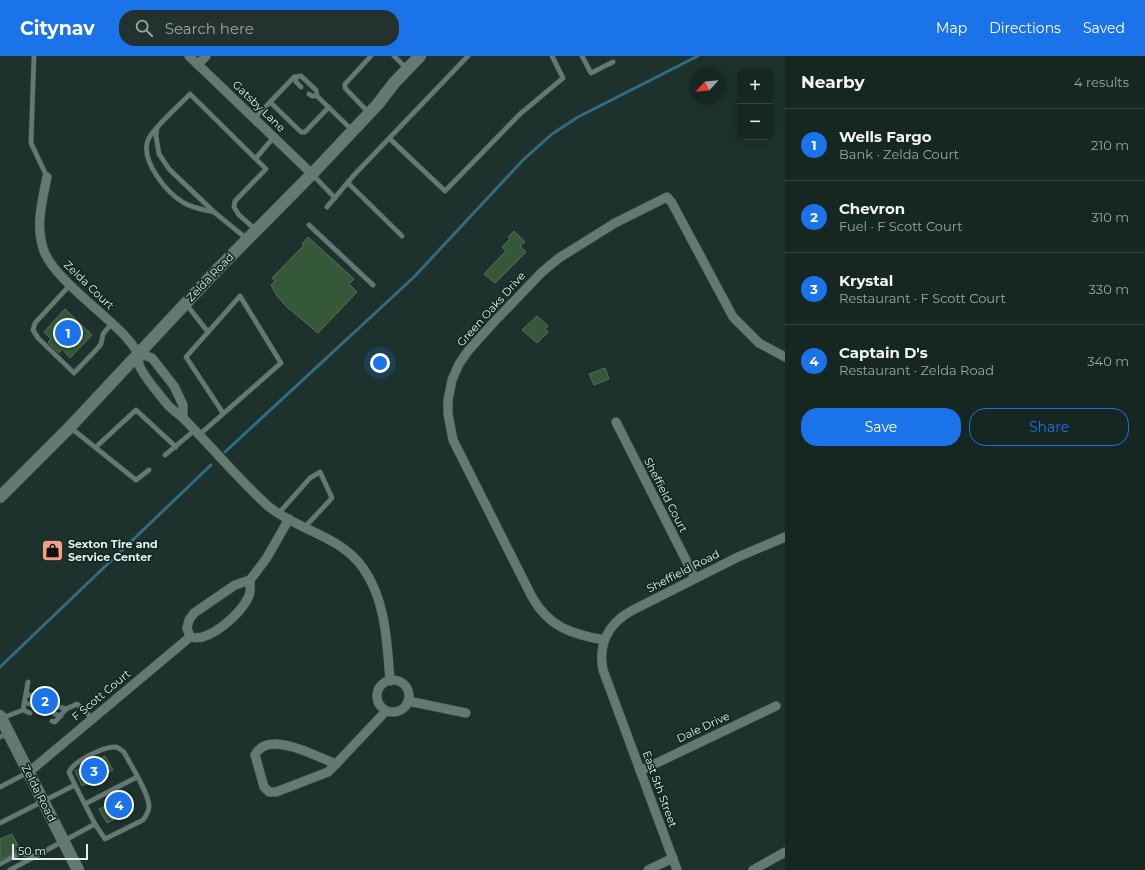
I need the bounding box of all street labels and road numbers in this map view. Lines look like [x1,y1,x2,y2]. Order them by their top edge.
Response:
street label: Gatsby Lane [230,77,289,135]
street label: Zelda Road [183,250,237,304]
street label: Zelda Court [61,258,117,313]
street label: Green Oaks Drive [454,269,528,349]
street label: Sheffield Court [641,455,691,535]
street label: Sheffield Road [644,547,722,595]
street label: F Scott Court [69,666,134,724]
street label: Dale Drive [674,708,732,745]
street label: East 5th Street [640,749,681,830]
street label: Zelda Road [19,762,59,824]

